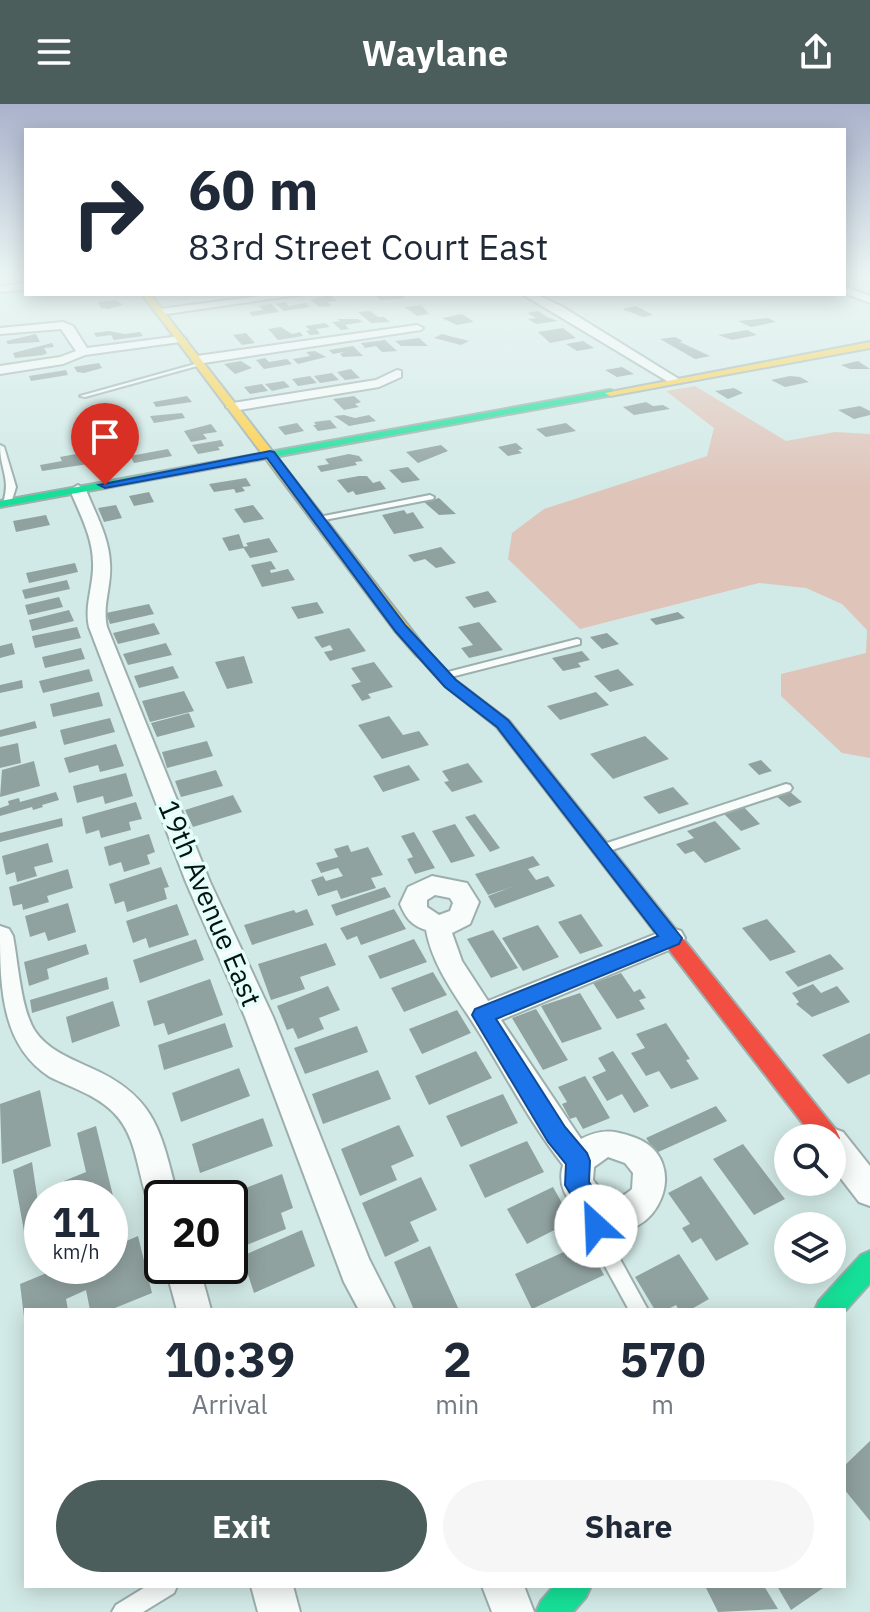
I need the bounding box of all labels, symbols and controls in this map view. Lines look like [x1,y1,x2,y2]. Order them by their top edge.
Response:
text: Waylane [362,29,508,76]
icon: menu [32,30,76,74]
icon: share [794,30,838,74]
text: 60 m [188,153,318,225]
icon: right [56,160,160,264]
text: 83rd Street Court East [188,223,548,270]
pin [71,403,139,485]
icon: arrive [83,415,127,459]
street label: 19th Avenue East [150,794,271,1012]
map controls [774,1124,846,1284]
button: search [774,1124,846,1196]
speed limit sign: 20 [144,1180,248,1284]
position arrow [554,1184,638,1268]
text: 11 [52,1196,100,1248]
button: layers [774,1212,846,1284]
text: km/h [52,1238,100,1265]
text: 10:39 [164,1328,295,1390]
text: 2 [443,1328,472,1390]
text: 570 [619,1328,706,1390]
text: Arrival [192,1387,268,1421]
text: min [435,1387,479,1421]
text: m [651,1387,674,1421]
button: Exit [56,1480,427,1572]
button: Share [443,1480,814,1572]

